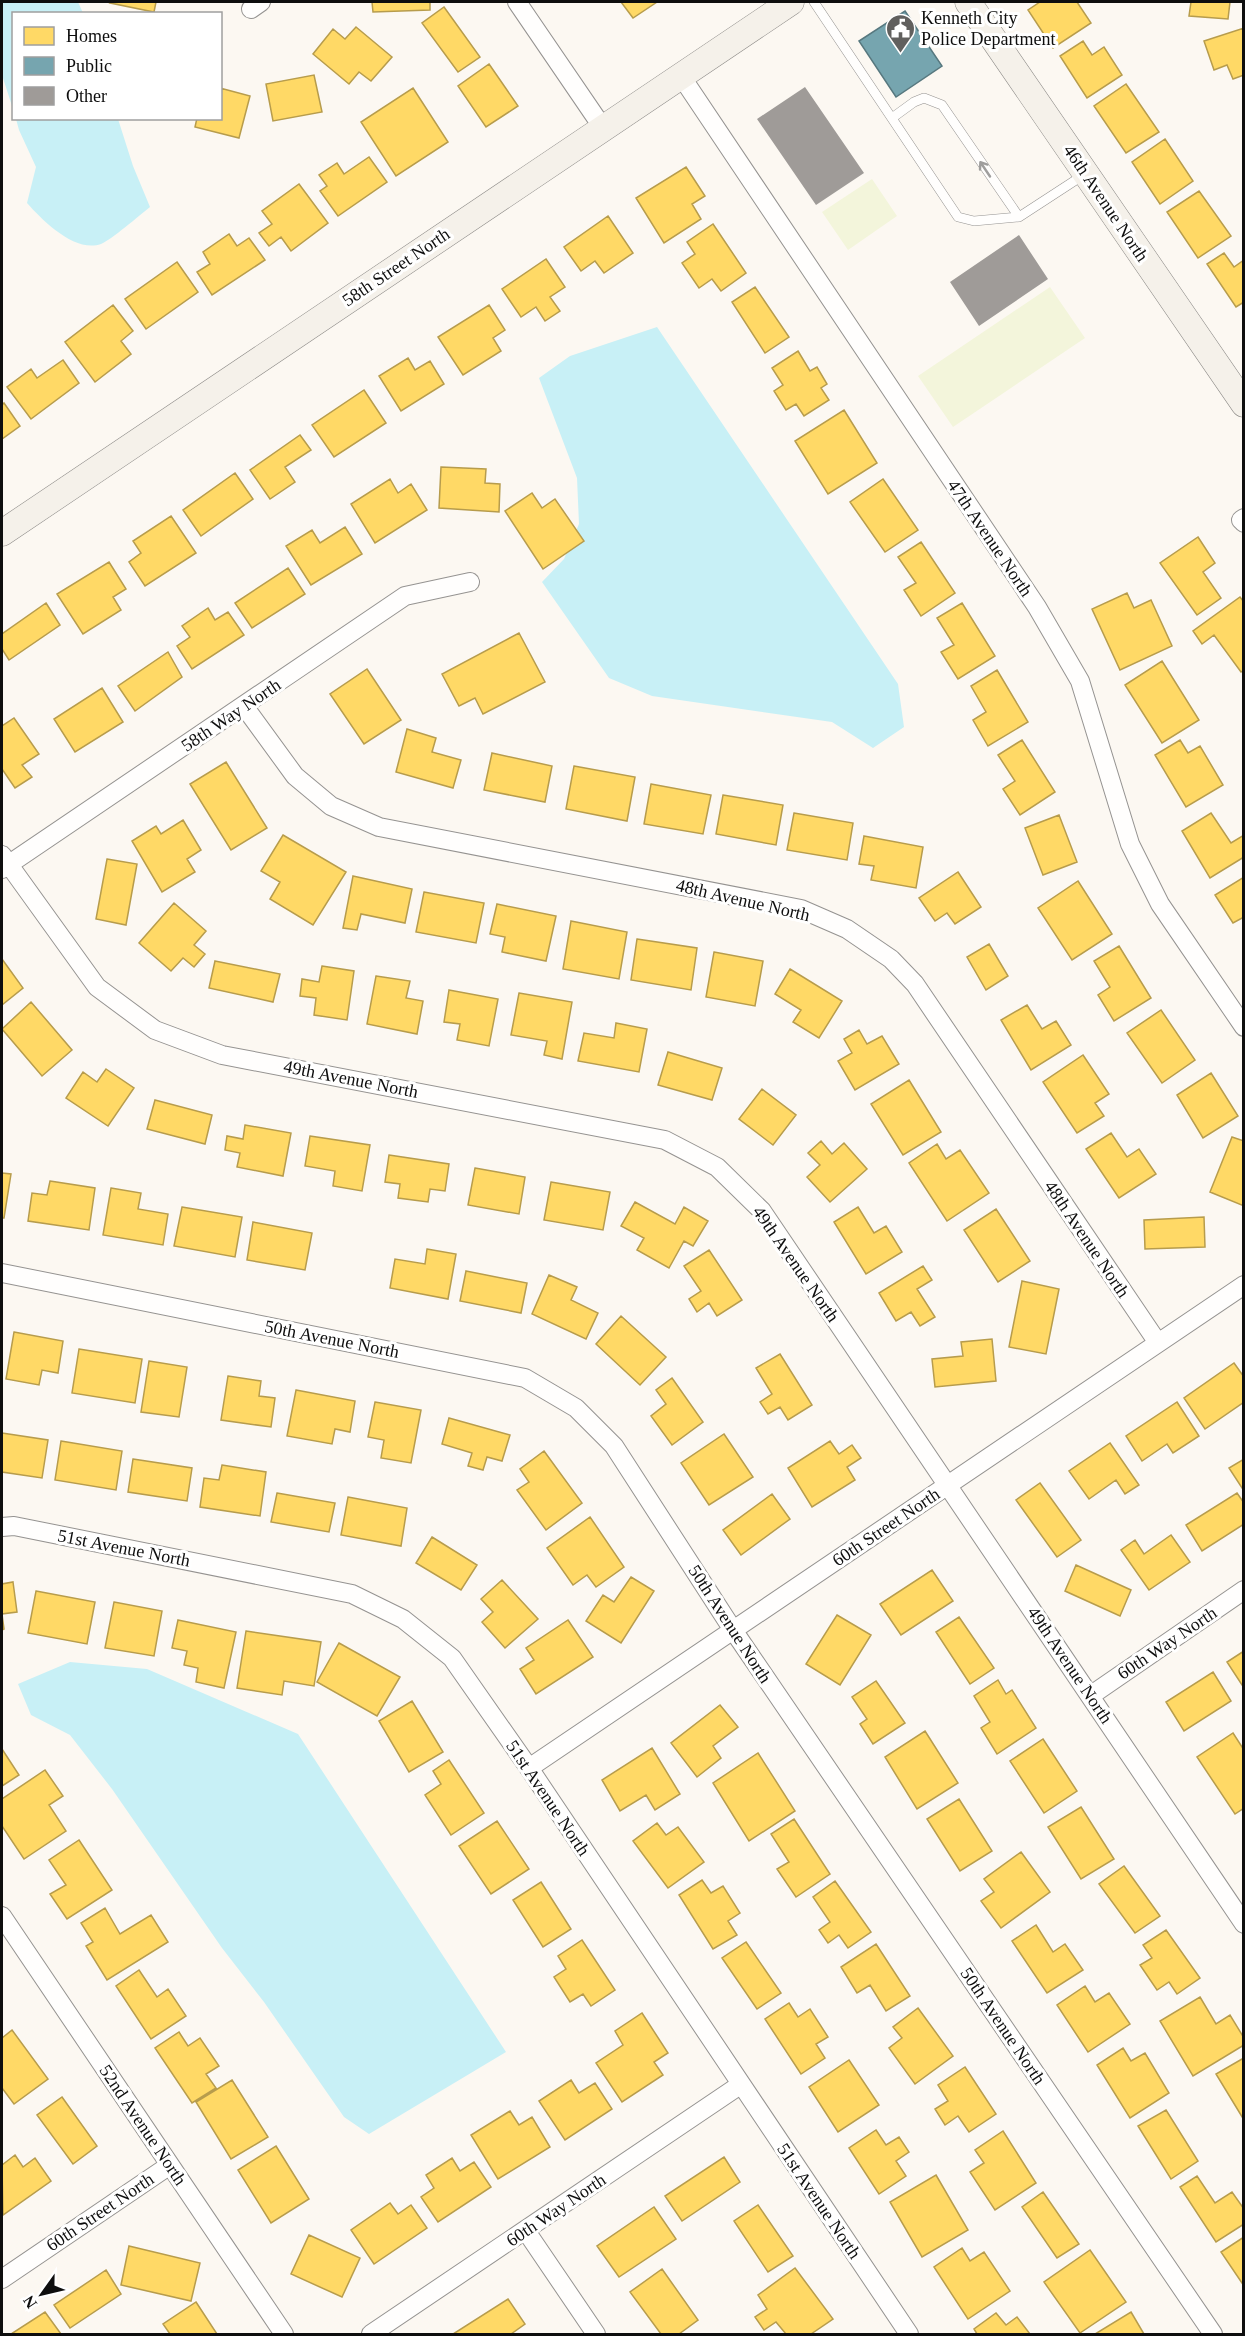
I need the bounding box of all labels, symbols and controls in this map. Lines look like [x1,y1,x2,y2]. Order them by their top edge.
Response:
place label: Kenneth City Police Department [921,8,1055,49]
legend [12,12,222,120]
public building icon: Kenneth City Police Department [884,12,916,54]
text: Homes [66,26,117,46]
text: Public [66,56,112,76]
text: Other [66,86,107,106]
street label: 46th Avenue North [1060,141,1152,265]
one-way arrow [979,161,991,178]
street label: 58th Street North [339,224,453,310]
street label: 47th Avenue North [944,476,1036,600]
street label: 58th Way North [178,674,284,756]
street label: 48th Avenue North [674,875,812,925]
street label: 49th Avenue North [282,1056,420,1102]
street label: 48th Avenue North [1041,1177,1133,1301]
street label: 49th Avenue North [749,1202,843,1326]
street label: 50th Avenue North [263,1316,401,1362]
street label: 60th Street North [829,1484,943,1570]
street label: 51st Avenue North [56,1525,192,1571]
street label: 50th Avenue North [684,1561,776,1687]
street label: 60th Way North [1114,1602,1220,1684]
street label: 49th Avenue North [1024,1603,1116,1727]
street label: 51st Avenue North [502,1737,594,1859]
street label: 50th Avenue North [957,1964,1049,2088]
street label: 52nd Avenue North [95,2061,191,2189]
street label: 51st Avenue North [773,2140,865,2262]
street label: 60th Street North [43,2169,157,2255]
street label: 60th Way North [503,2169,609,2251]
north arrow [12,2264,72,2324]
text: N [19,2292,40,2312]

